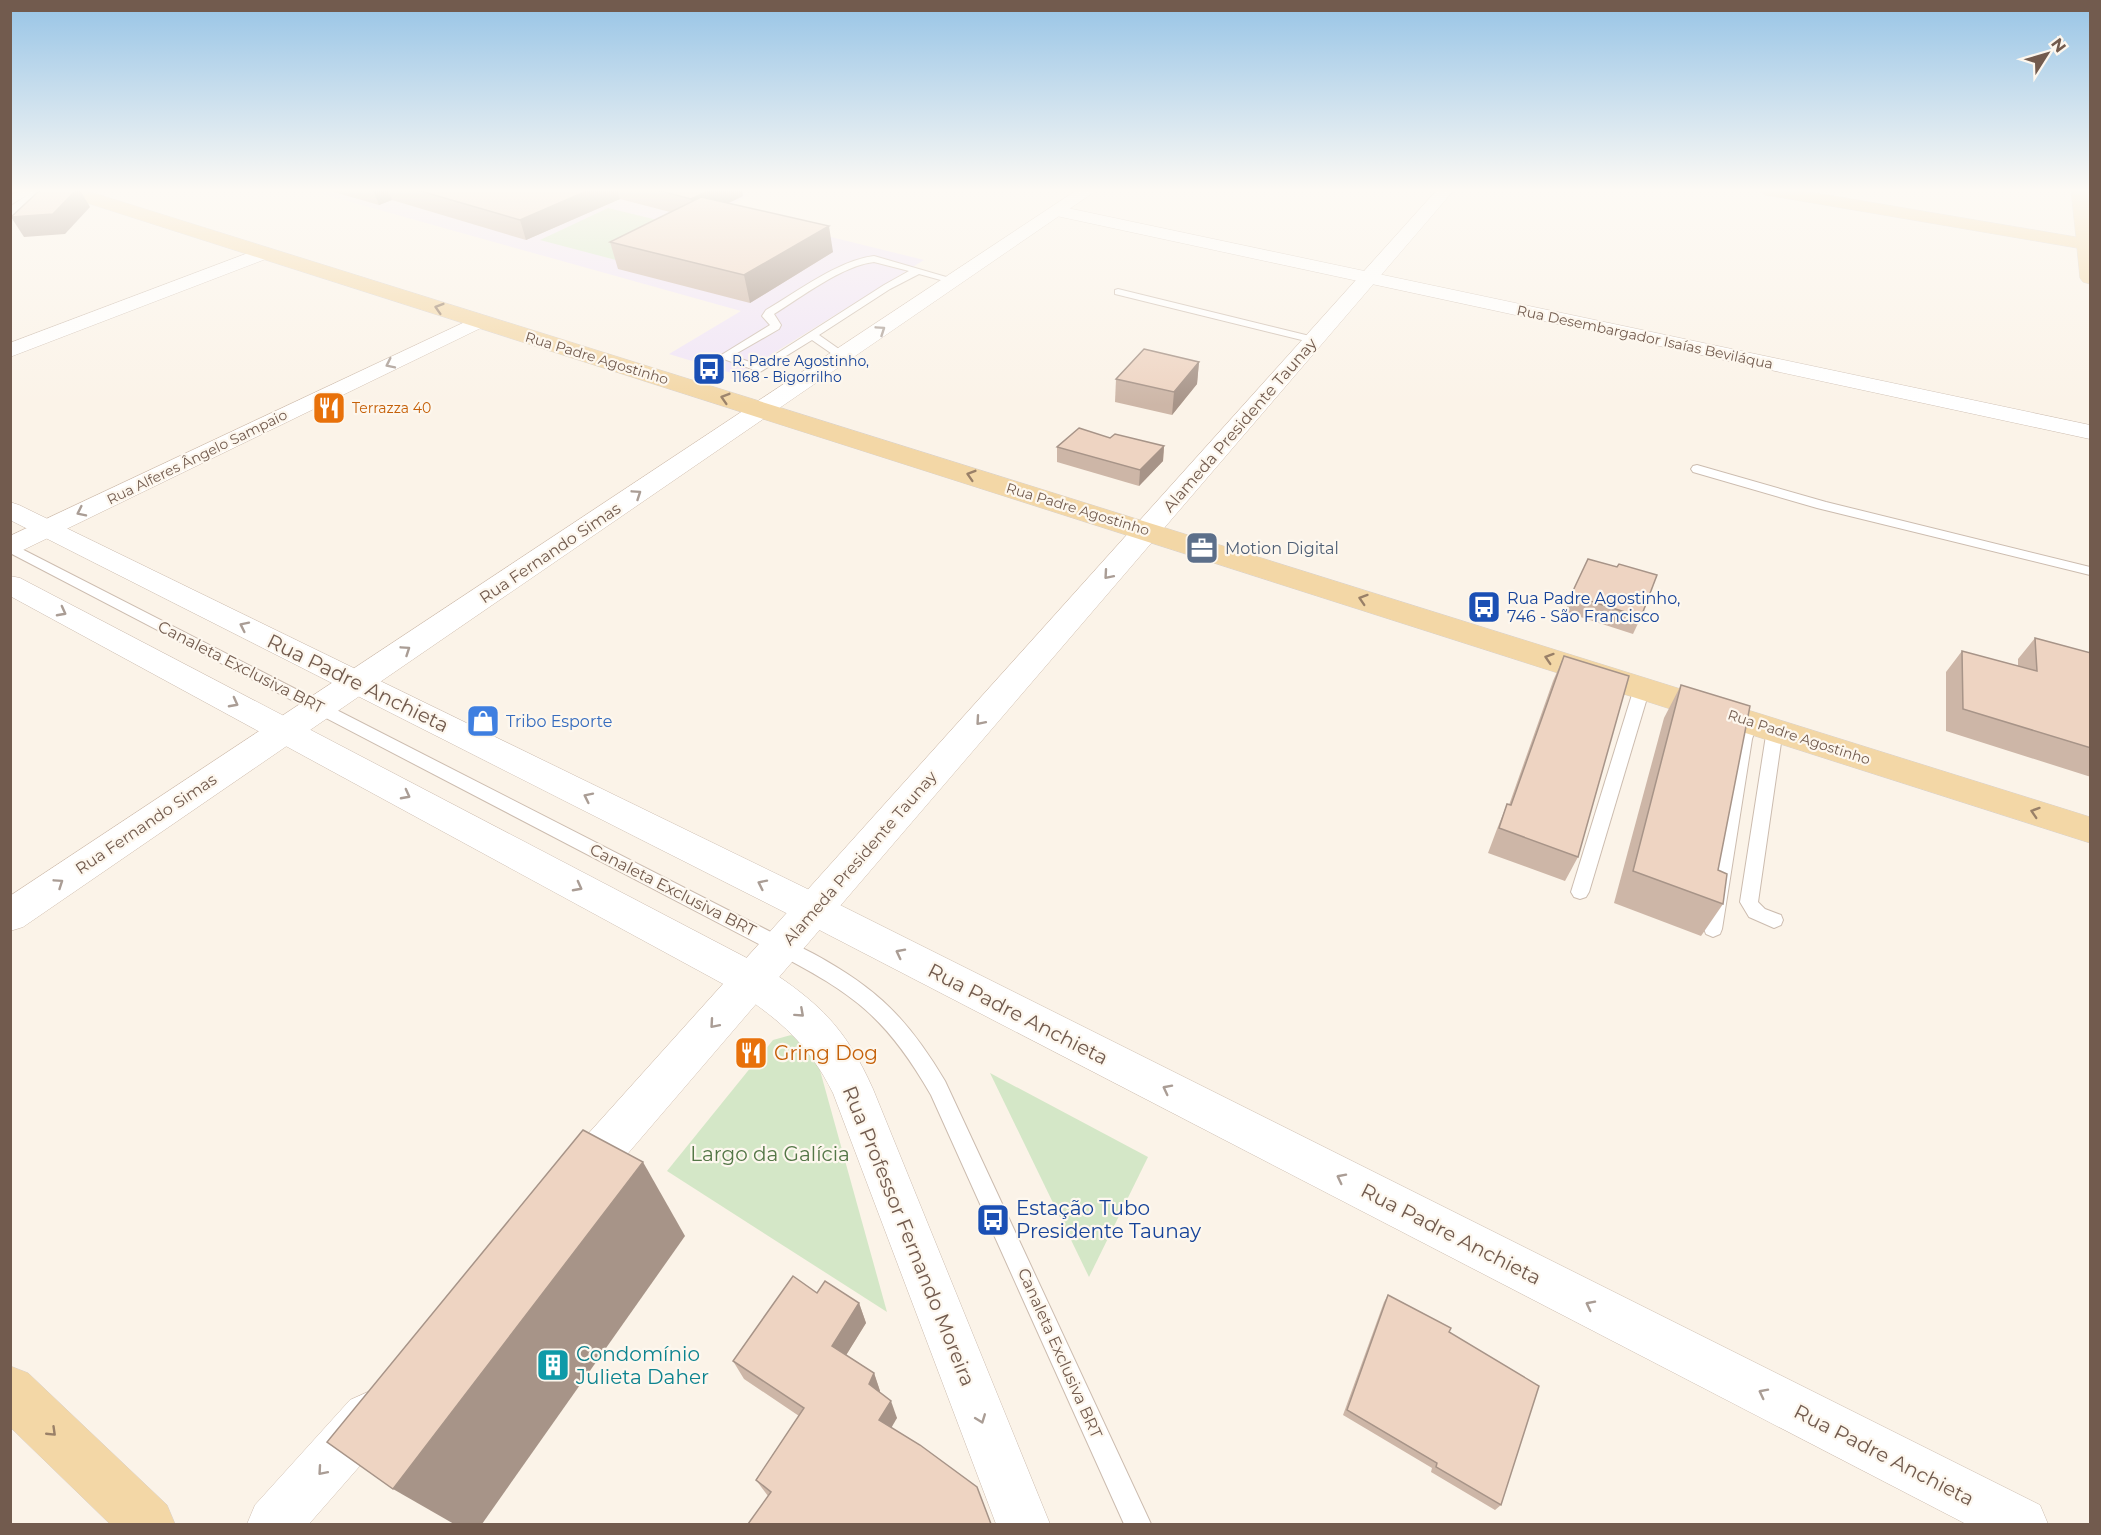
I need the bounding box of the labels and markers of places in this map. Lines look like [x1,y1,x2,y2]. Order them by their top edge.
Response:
bus stop icon: R. Padre Agostinho, 1168 - Bigorrilho [691,351,727,387]
place label: R. Padre Agostinho, 1168 - Bigorrilho [732,352,869,386]
restaurant icon: Terrazza 40 [311,390,347,426]
place label: Terrazza 40 [352,399,431,417]
office icon: Motion Digital [1184,530,1220,566]
place label: Motion Digital [1225,539,1339,558]
bus stop icon: Rua Padre Agostinho, 746 - São Francisco [1466,589,1502,625]
place label: Rua Padre Agostinho, 746 - São Francisco [1507,589,1680,626]
shop icon: Tribo Esporte [465,703,501,739]
place label: Tribo Esporte [506,712,612,731]
restaurant icon: Gring Dog [733,1035,769,1071]
place label: Gring Dog [774,1041,878,1065]
place label: Estação Tubo Presidente Taunay [1016,1196,1201,1243]
bus stop icon: Estação Tubo Presidente Taunay [975,1202,1011,1238]
place label: Condomínio Julieta Daher [575,1342,709,1389]
building icon: Condomínio Julieta Daher [535,1347,571,1383]

